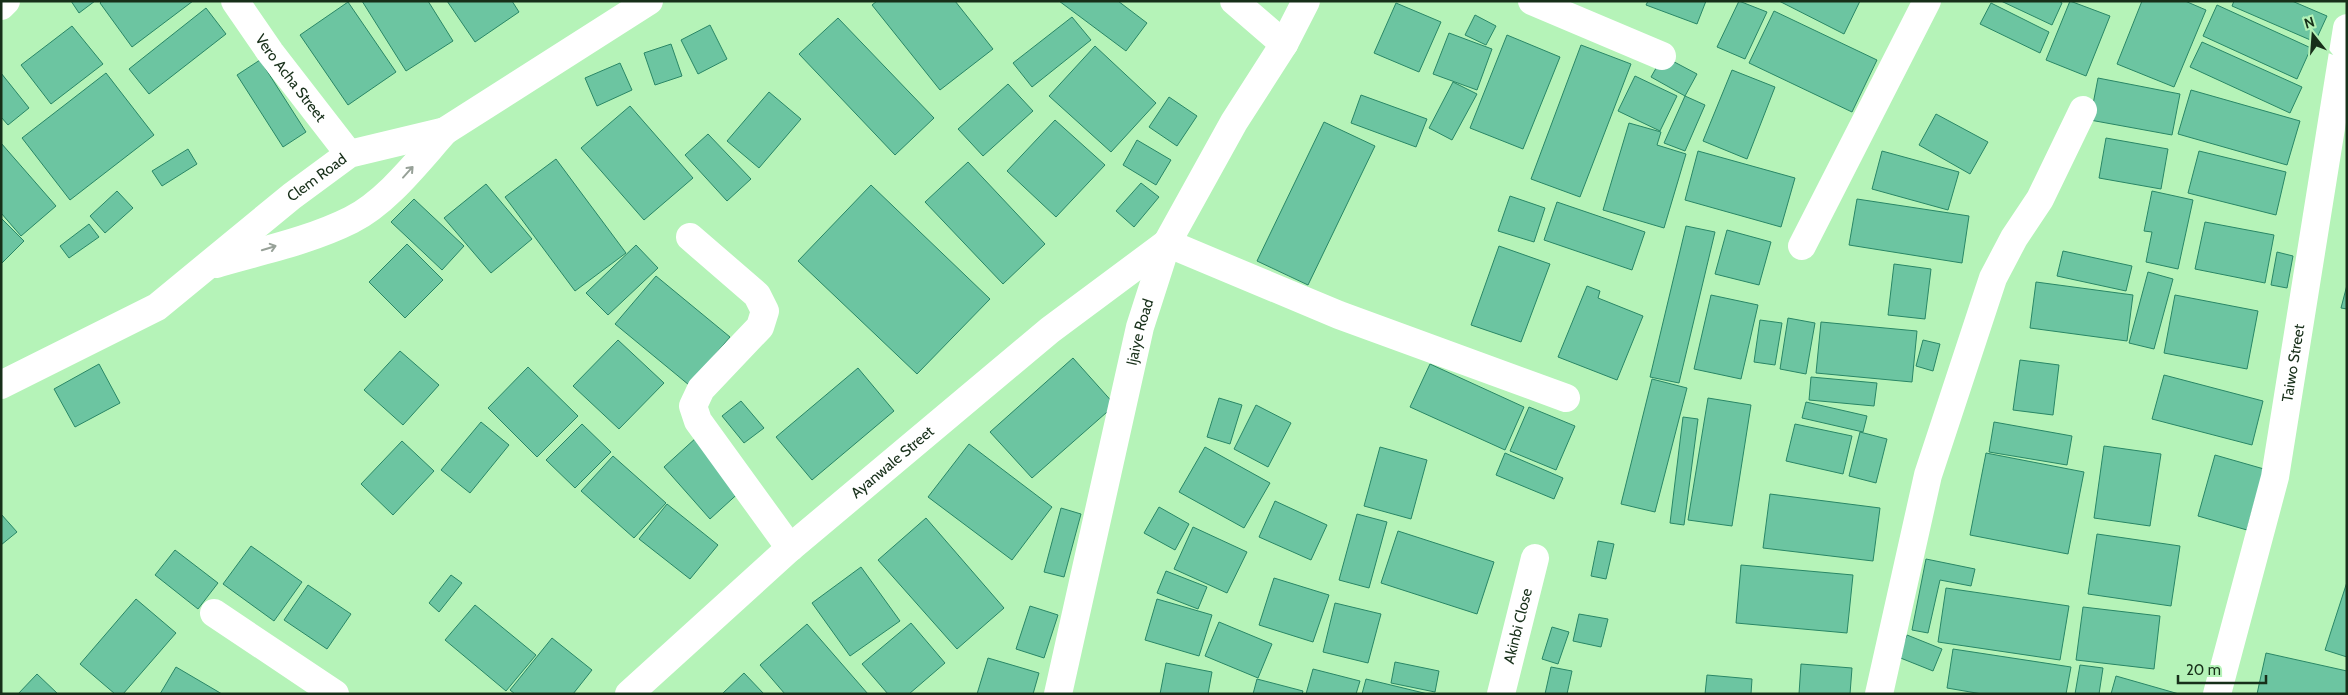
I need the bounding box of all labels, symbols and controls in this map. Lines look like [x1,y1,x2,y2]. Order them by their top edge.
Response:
north arrow [2288,10,2338,60]
text: N [2302,13,2317,33]
street label: Vero Acha Street [252,31,330,125]
street label: Clem Road [283,150,350,206]
one-way arrow [403,165,414,178]
one-way arrow [260,243,276,253]
street label: Ijaiye Road [1123,297,1157,367]
street label: Taiwo Street [2278,323,2308,403]
street label: Ayanwale Street [847,422,938,502]
street label: Akinbi Close [1500,586,1536,666]
scale bar [2178,652,2266,684]
text: 20 m [2186,661,2221,679]

